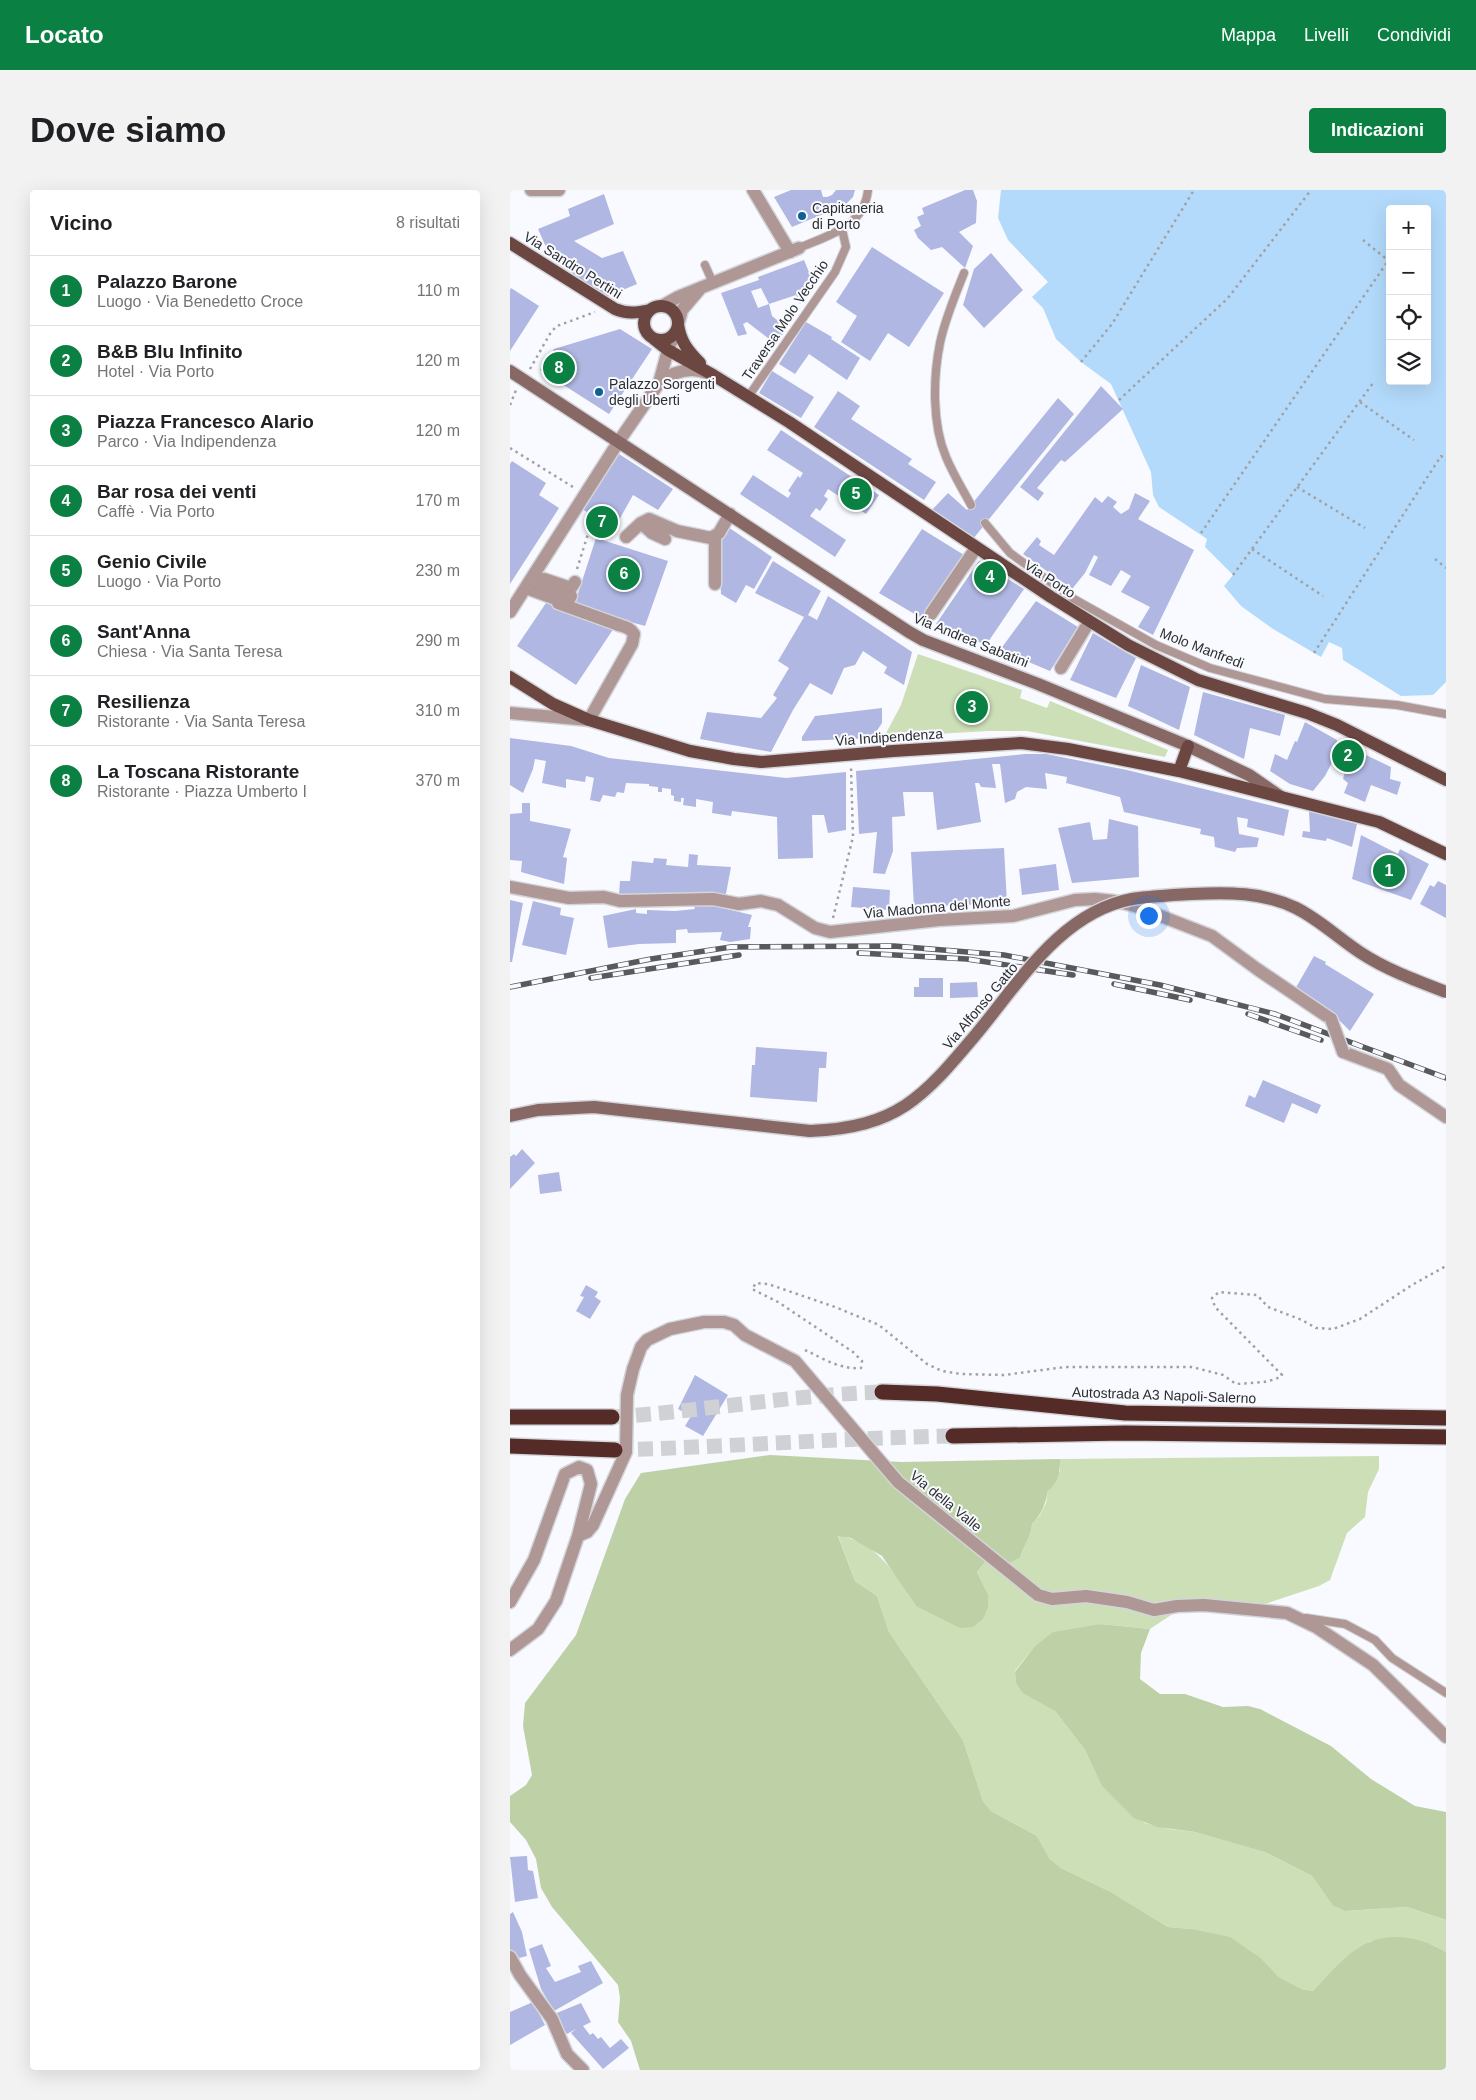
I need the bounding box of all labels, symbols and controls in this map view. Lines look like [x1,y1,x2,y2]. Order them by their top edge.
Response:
text: Locato [25,21,104,48]
text: Mappa [1221,25,1276,45]
text: Livelli [1304,25,1349,45]
text: Condividi [1377,25,1451,45]
button: Indicazioni [1309,108,1446,153]
text: Dove siamo [30,110,226,149]
place label: Capitaneria di Porto [812,200,884,232]
map controls [1386,205,1431,385]
button: + [1386,205,1431,250]
marker: Capitaneria di Porto [796,210,808,222]
text: Vicino [50,211,113,234]
text: 8 risultati [396,214,460,231]
street label: Via Sandro Pertini [521,228,625,302]
button: − [1386,250,1431,295]
street label: Traversa Molo Vecchio [739,257,831,383]
text: Palazzo Barone [97,271,237,292]
text: 1 [62,282,70,299]
text: 110 m [417,282,460,299]
text: Luogo · Via Benedetto Croce [97,293,303,310]
button: locate [1386,295,1431,340]
button: layers [1386,340,1431,385]
text: B&B Blu Infinito [97,341,243,362]
pin: 8 [543,349,575,387]
text: 2 [62,352,70,369]
text: 120 m [416,352,460,369]
text: Hotel · Via Porto [97,363,214,380]
place label: Palazzo Sorgenti degli Uberti [609,376,715,408]
marker: Palazzo Sorgenti degli Uberti [593,386,605,398]
text: Piazza Francesco Alario [97,411,314,432]
text: 3 [62,422,70,439]
text: 120 m [416,422,460,439]
text: Parco · Via Indipendenza [97,433,276,450]
pin: 5 [840,475,872,513]
text: Bar rosa dei venti [97,481,256,502]
text: 4 [62,492,70,509]
text: 170 m [416,492,460,509]
text: Caffè · Via Porto [97,503,215,520]
pin: 7 [586,503,618,541]
text: Genio Civile [97,551,207,572]
pin: 6 [608,555,640,593]
street label: Via Porto [1022,557,1079,601]
pin: 4 [974,558,1006,596]
text: 5 [62,562,70,579]
text: 230 m [416,562,460,579]
text: Luogo · Via Porto [97,573,221,590]
street label: Via Andrea Sabatini [911,610,1031,670]
text: Sant'Anna [97,621,190,642]
street label: Molo Manfredi [1158,625,1246,671]
text: 6 [62,632,70,649]
text: 290 m [416,632,460,649]
text: Chiesa · Via Santa Teresa [97,643,282,660]
pin: 3 [956,688,988,726]
text: Resilienza [97,691,190,712]
text: 7 [62,702,70,719]
text: 310 m [416,702,460,719]
text: Ristorante · Via Santa Teresa [97,713,305,730]
street label: Via Indipendenza [835,725,944,749]
pin: 2 [1332,737,1364,775]
text: La Toscana Ristorante [97,761,299,782]
text: 8 [62,772,70,789]
text: 370 m [416,772,460,789]
text: Ristorante · Piazza Umberto I [97,783,307,800]
pin: 1 [1373,852,1405,890]
street label: Via Madonna del Monte [863,893,1011,921]
your location [1136,903,1162,929]
street label: Via Alfonso Gatto [939,959,1021,1052]
street label: Autostrada A3 Napoli-Salerno [1072,1384,1257,1406]
street label: Via della Valle [907,1467,985,1535]

